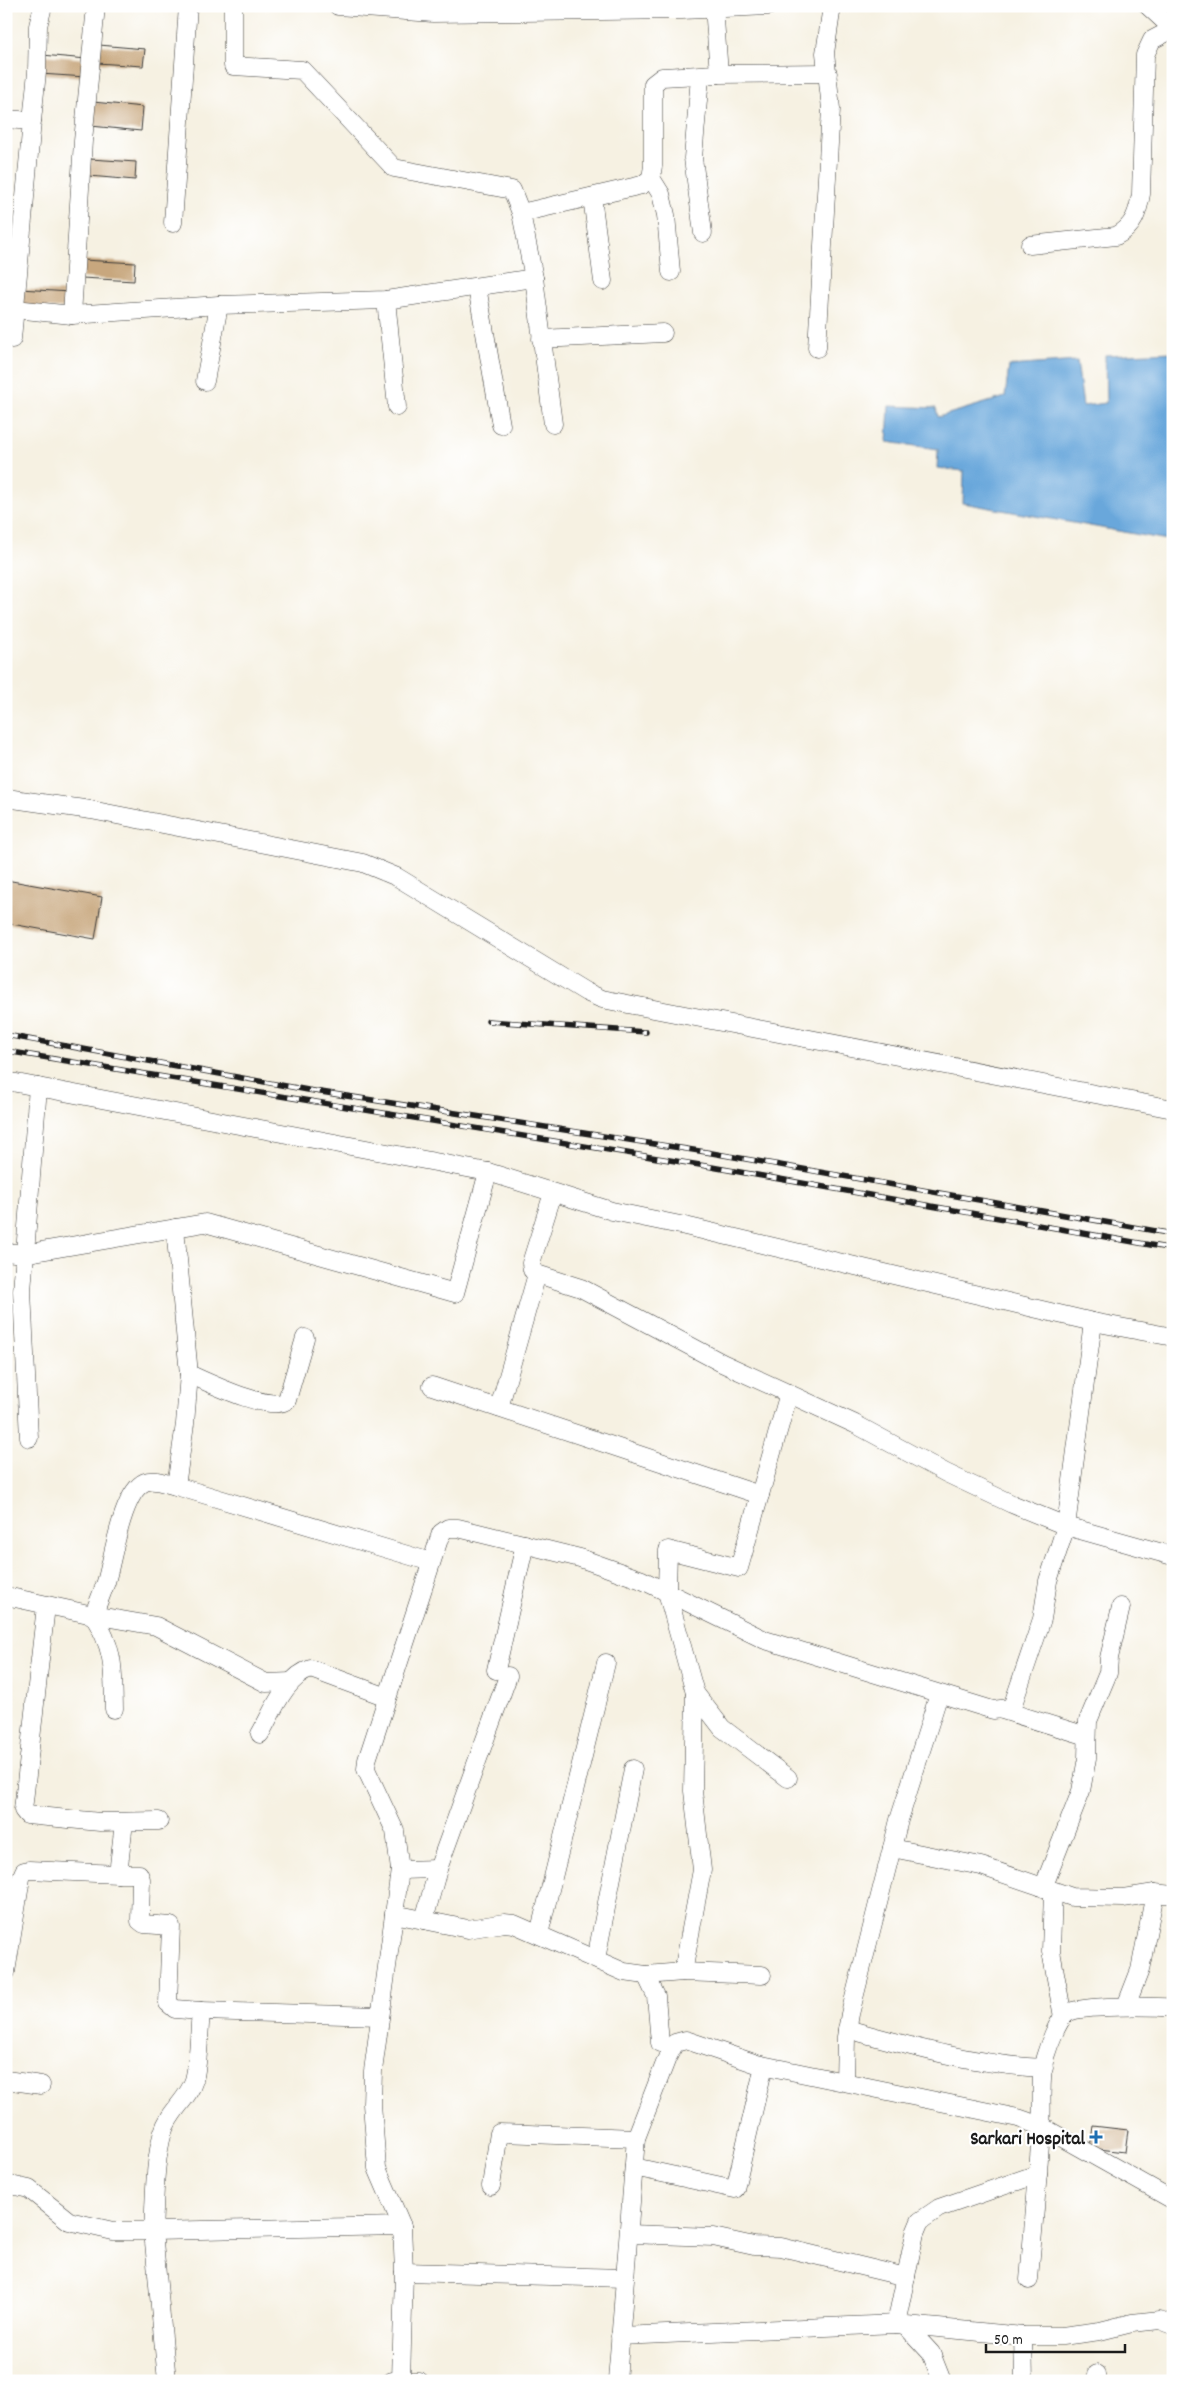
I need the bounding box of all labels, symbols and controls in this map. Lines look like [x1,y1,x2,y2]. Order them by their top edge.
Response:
place label: Sarkari Hospital [970,2127,1085,2154]
marker: Sarkari Hospital [1089,2130,1103,2144]
scale bar [986,2322,1125,2354]
text: 50 m [994,2330,1023,2352]

